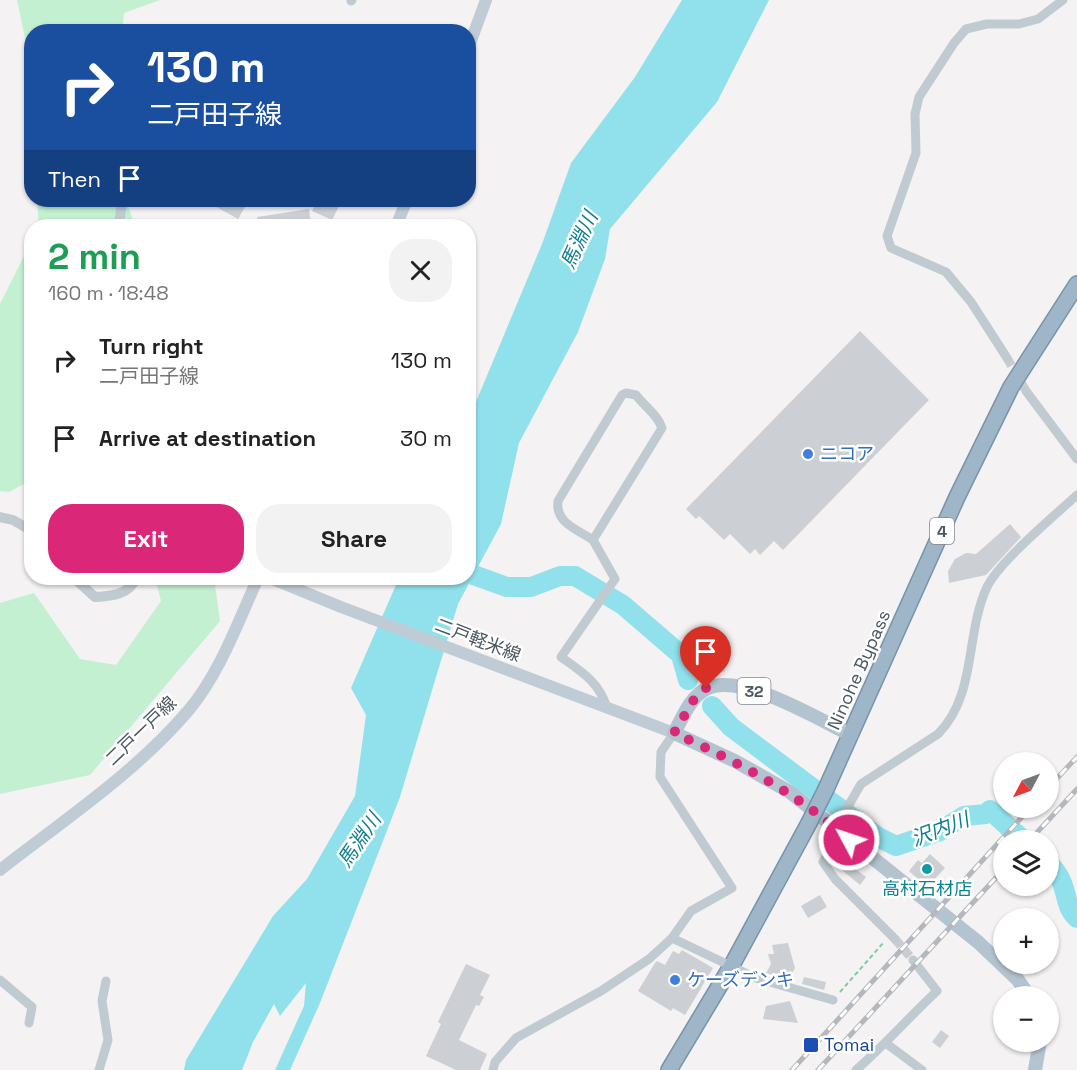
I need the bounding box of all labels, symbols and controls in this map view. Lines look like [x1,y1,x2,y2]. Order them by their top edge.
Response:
text: 130 m [147,41,265,94]
icon: right [48,48,126,126]
text: 二戸田子線 [147,97,282,132]
icon: arrive [113,162,146,195]
text: Then [48,165,101,193]
water label: 馬淵川 [555,206,604,273]
text: 2 min [48,234,141,280]
button: close [389,239,452,302]
text: 160 m · 18:48 [48,280,169,306]
text: Turn right [99,332,204,360]
icon: right [48,344,81,377]
text: 130 m [391,346,452,374]
text: 二戸田子線 [99,363,199,389]
icon: arrive [48,422,81,455]
text: Arrive at destination [99,424,316,452]
text: 30 m [400,424,452,452]
place label: ニコア [820,442,874,465]
marker: ニコア [801,447,815,461]
button: Exit [48,504,244,573]
button: Share [256,504,452,573]
road number: 4 [930,518,954,544]
street label: Ninohe Bypass [822,606,895,733]
street label: 二戸軽米線 [432,613,524,666]
pin [680,626,731,688]
icon: arrive [689,635,722,668]
road number: 32 [738,678,771,704]
street label: 二戸一戸線 [100,691,181,770]
north arrow [993,752,1059,818]
map controls [993,752,1059,1052]
water label: 沢内川 [907,805,975,852]
water label: 馬淵川 [331,806,388,872]
position arrow [817,808,881,872]
button: layers [993,830,1059,896]
marker: 高村石材店 [920,862,934,876]
place label: 高村石材店 [882,877,972,900]
button: + [993,908,1059,974]
place label: ケーズデンキ [687,968,794,991]
marker: ケーズデンキ [668,973,682,987]
button: − [993,986,1059,1052]
place label: Tomai [824,1033,874,1056]
marker: Tomai [802,1036,820,1054]

